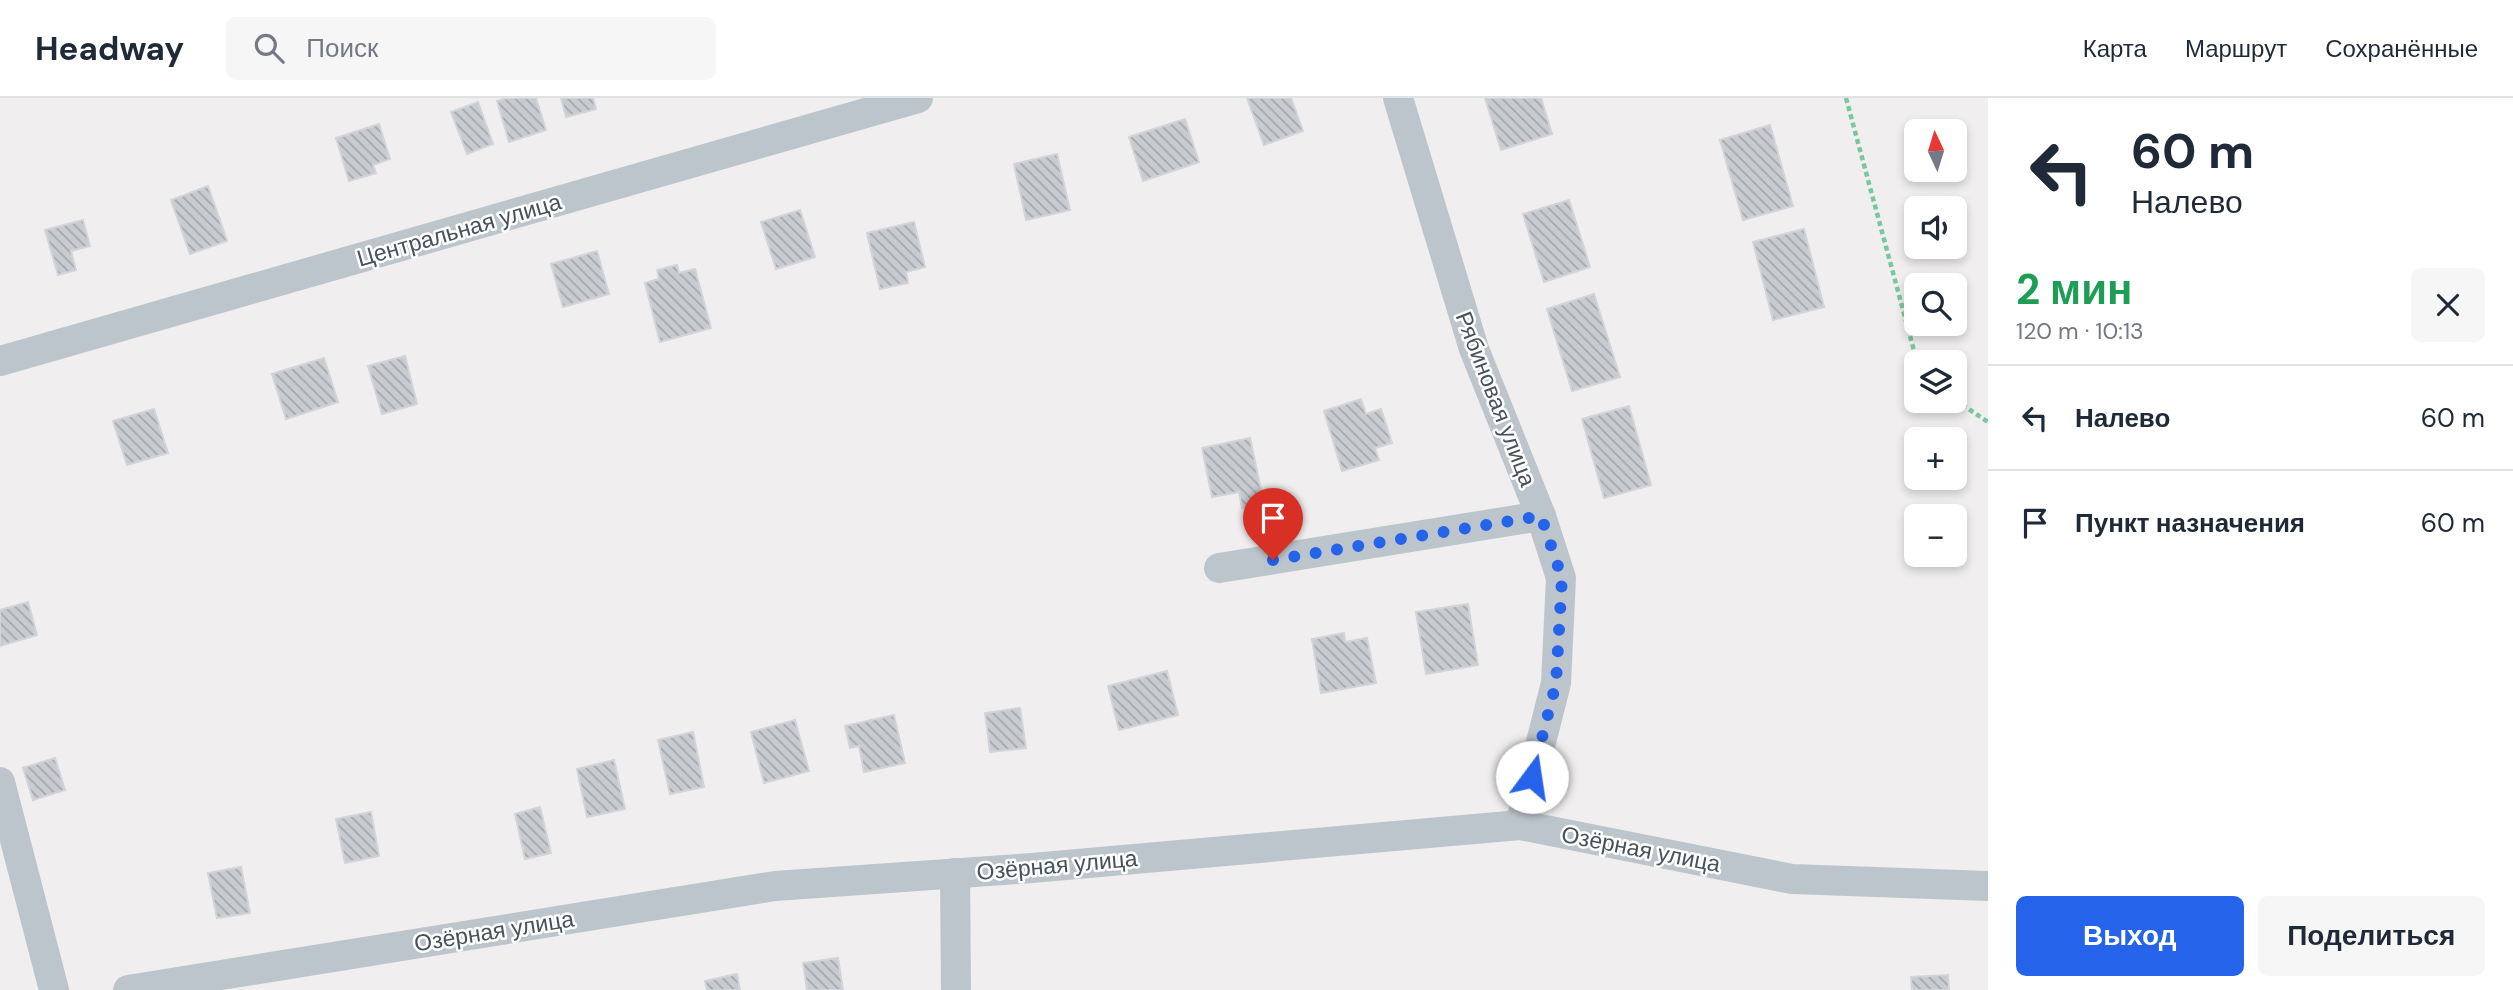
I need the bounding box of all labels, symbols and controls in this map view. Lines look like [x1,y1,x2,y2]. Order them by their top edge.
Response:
search box [226,17,716,80]
text: Headway [35,27,184,70]
icon: search [250,29,288,67]
text: Поиск [306,31,378,65]
text: Карта [2083,33,2147,64]
text: Маршрут [2185,33,2287,64]
text: Сохранённые [2325,33,2478,64]
north arrow [1904,119,1967,182]
map controls [1904,119,1967,567]
text: 60 m [2131,119,2254,183]
icon: left [2016,126,2107,217]
text: Налево [2131,181,2243,223]
street label: Центральная улица [353,186,565,274]
button: sound [1904,196,1967,259]
text: 2 мин [2016,262,2132,317]
button: close [2411,268,2485,342]
button: search [1904,273,1967,336]
street label: Рябиновая улица [1449,307,1543,491]
text: 120 m · 10:13 [2016,316,2144,346]
button: layers [1904,350,1967,413]
icon: left [2016,399,2054,437]
text: Налево [2075,401,2170,435]
text: 60 m [2421,401,2485,435]
button: + [1904,427,1967,490]
pin [1243,488,1303,560]
icon: arrive [1254,499,1292,537]
button: − [1904,504,1967,567]
icon: arrive [2016,504,2054,542]
text: Пункт назначения [2075,506,2305,540]
text: 60 m [2421,506,2485,540]
position arrow [1495,740,1569,814]
street label: Озёрная улица [1559,819,1723,879]
street label: Озёрная улица [975,843,1139,887]
button: Выход [2016,896,2244,976]
button: Поделиться [2258,896,2485,976]
street label: Озёрная улица [412,904,576,958]

